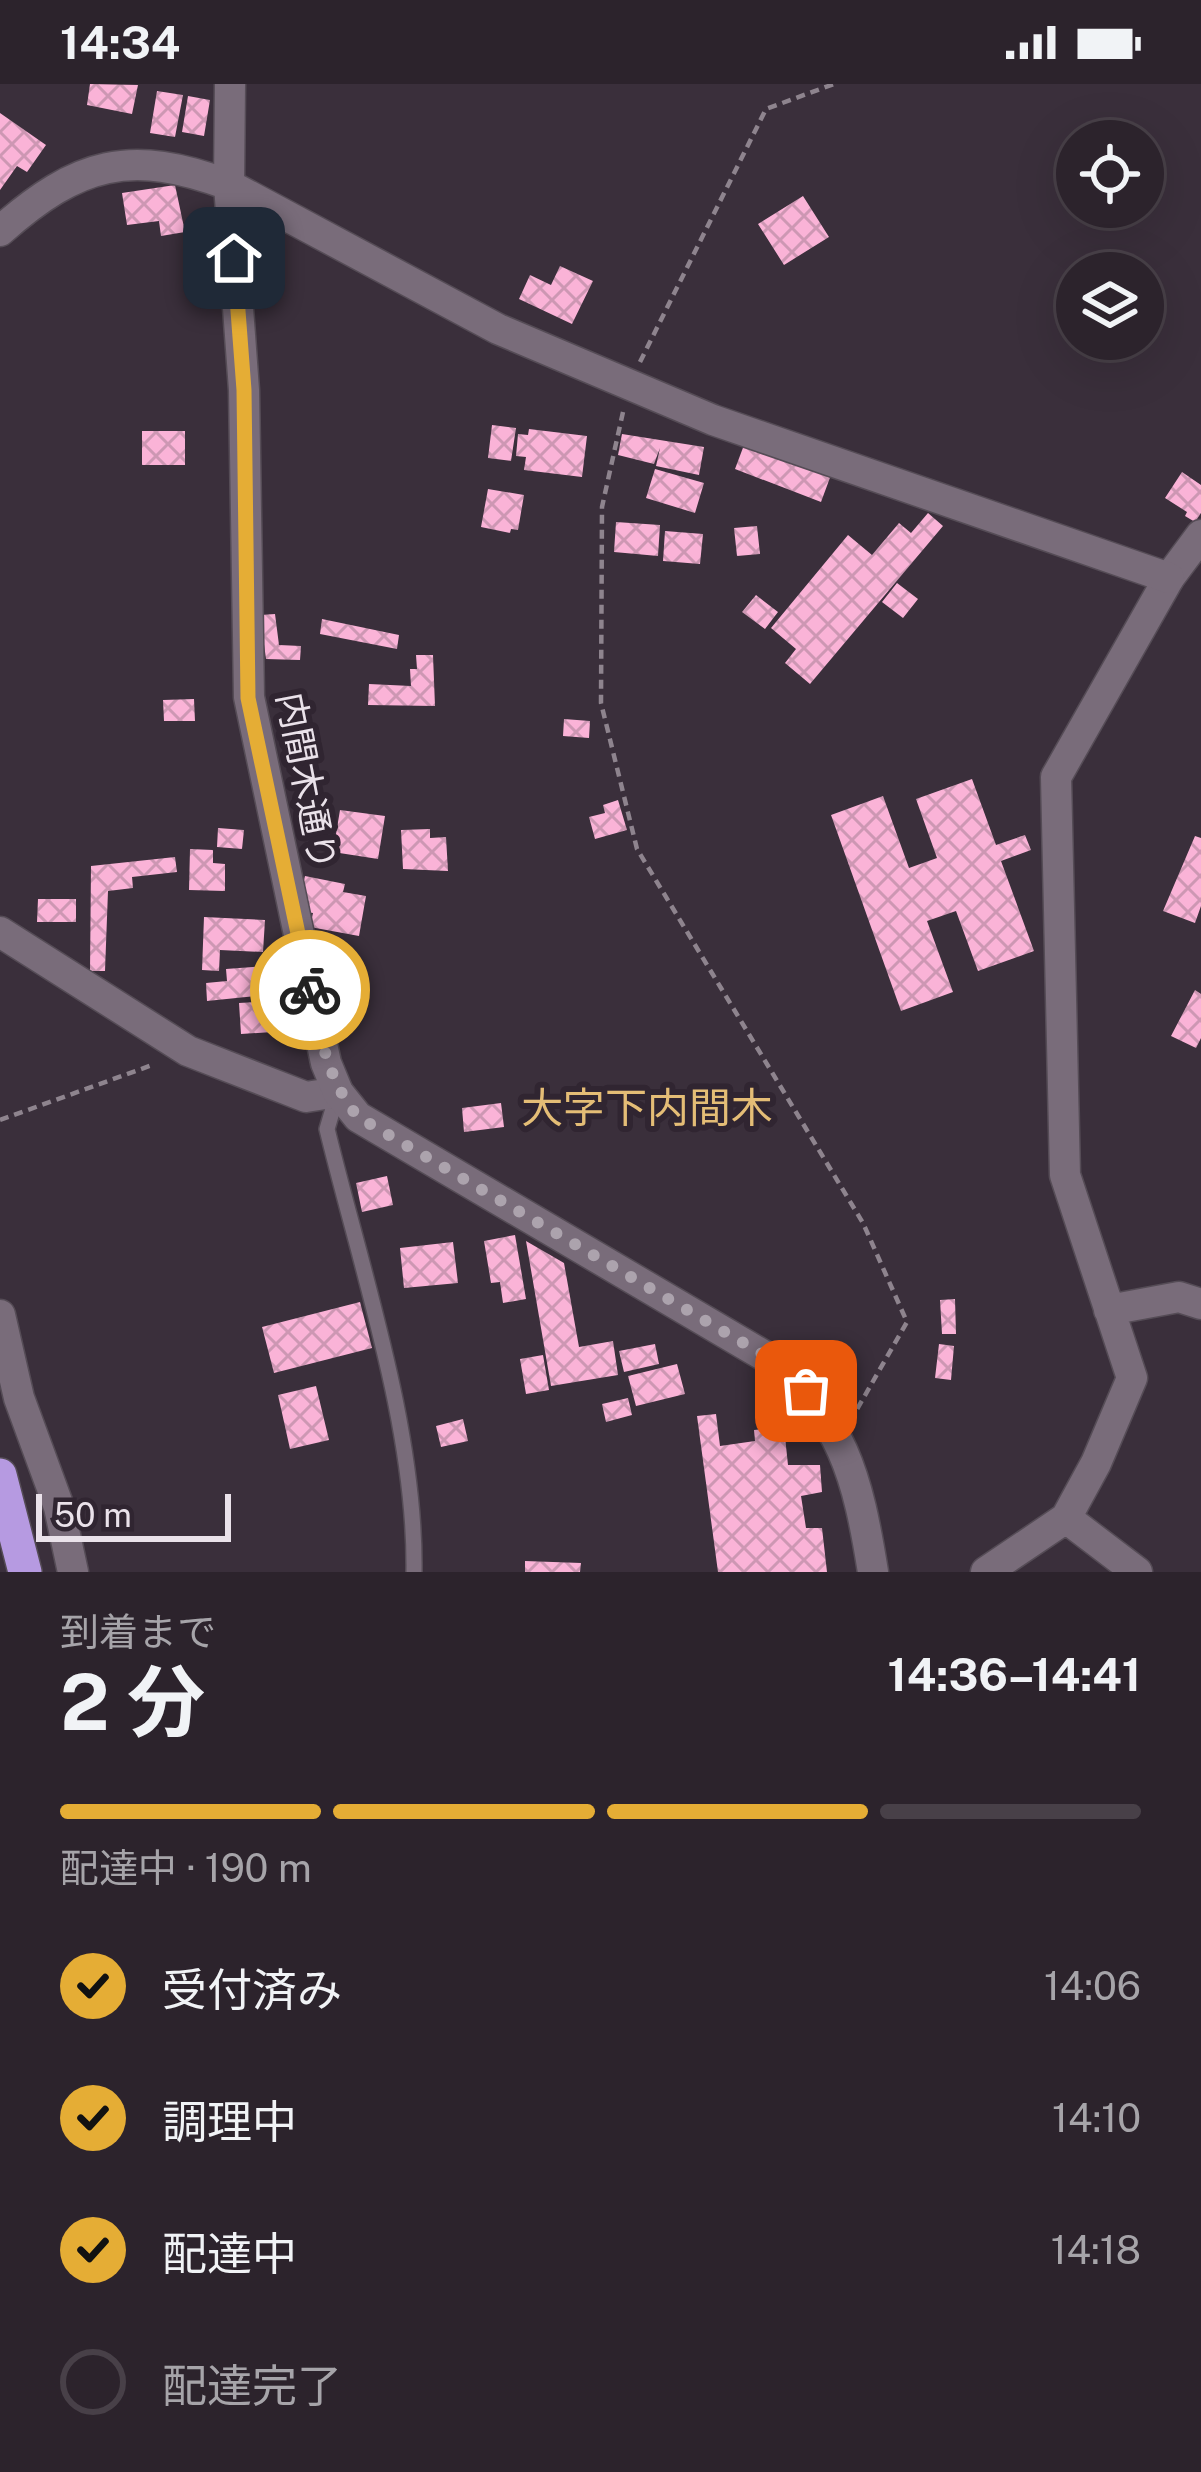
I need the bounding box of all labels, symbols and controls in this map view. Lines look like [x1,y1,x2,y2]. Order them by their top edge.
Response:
text: 14:34 [60,16,180,69]
map controls [1056,120,1164,360]
button: locate [1056,120,1164,228]
pin [183,207,285,309]
icon: home [201,225,267,291]
button: layers [1056,252,1164,360]
street label: 内間木通り [269,689,345,873]
courier [250,930,370,1050]
icon: bike [277,957,343,1023]
district label: 大字下内間木 [521,1083,773,1132]
pin [755,1340,857,1442]
icon: bag [773,1358,839,1424]
scale bar [36,1488,231,1541]
text: 50 m [54,1496,132,1534]
text: 到着まで [60,1609,216,1655]
text: 14:36–14:41 [887,1648,1141,1701]
text: 2 分 [60,1656,205,1748]
text: 配達中 · 190 m [60,1845,312,1891]
icon: check [60,1953,126,2019]
text: 受付済み [162,1963,342,2016]
text: 14:06 [1044,1963,1141,2009]
icon: check [60,2085,126,2151]
text: 調理中 [162,2095,297,2148]
text: 14:10 [1052,2095,1141,2141]
icon: check [60,2217,126,2283]
text: 配達中 [162,2227,297,2280]
text: 14:18 [1051,2227,1141,2273]
text: 配達完了 [162,2359,342,2412]

